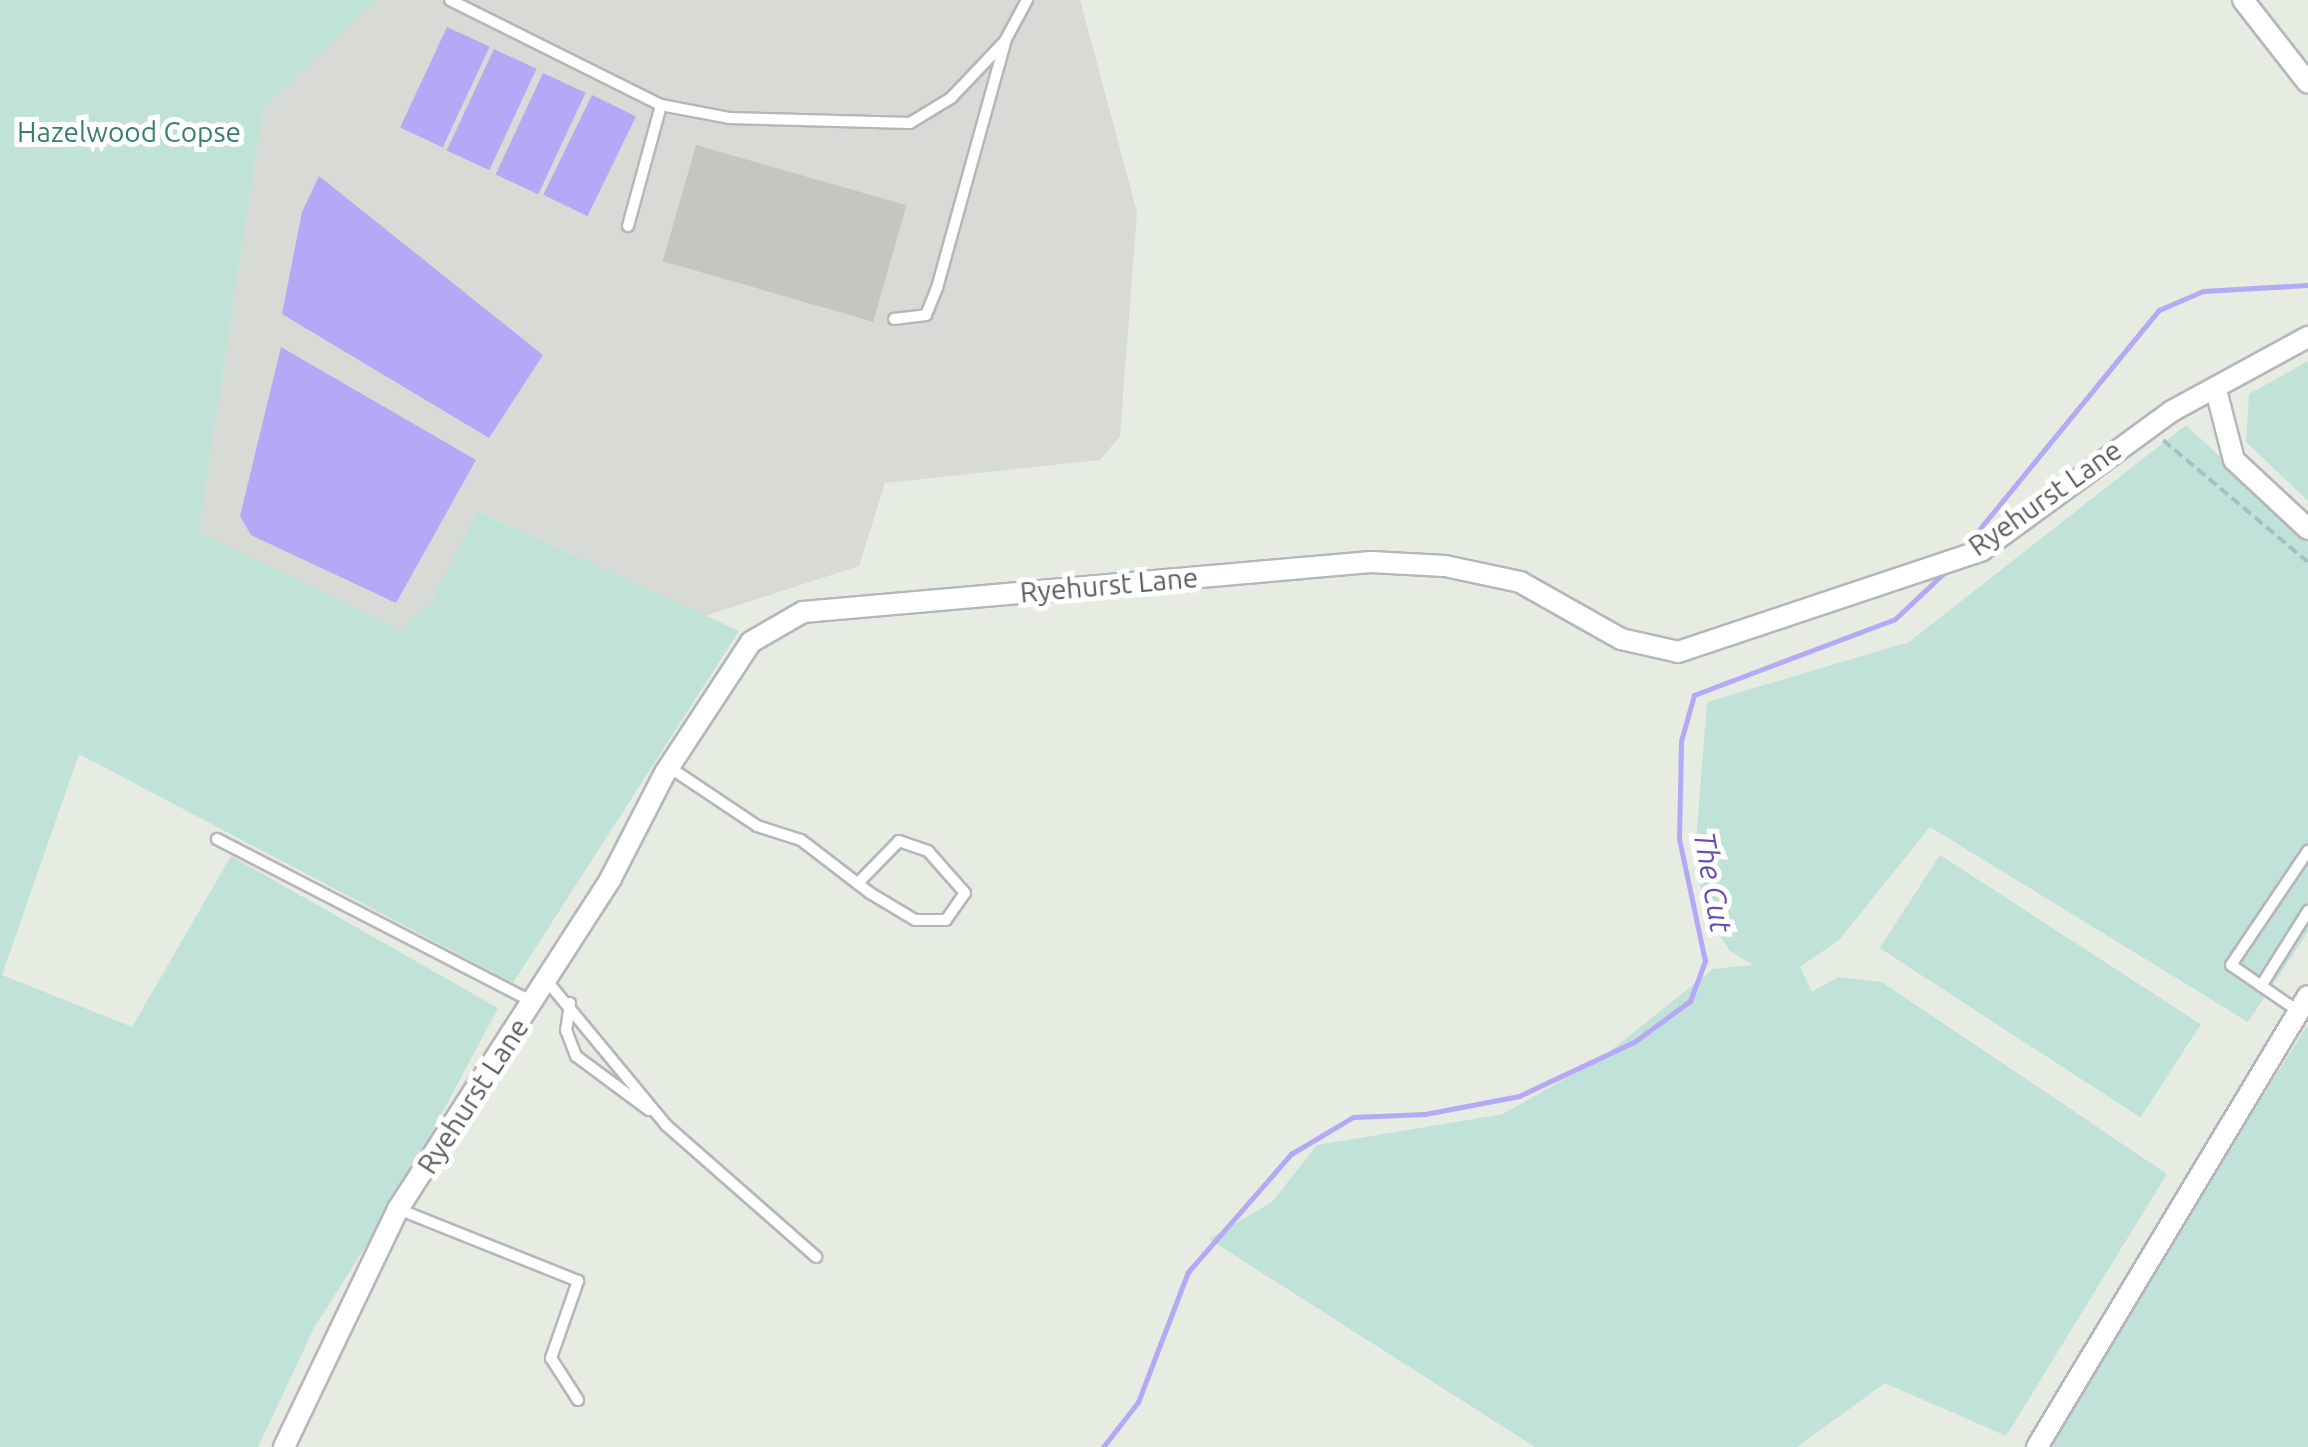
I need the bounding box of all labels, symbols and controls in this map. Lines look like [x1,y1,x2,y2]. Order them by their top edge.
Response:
park label: Hazelwood Copse [17,115,241,149]
street label: Ryehurst Lane [1962,433,2128,563]
street label: Ryehurst Lane [1019,560,1199,610]
water label: The Cut [1686,829,1740,935]
street label: Ryehurst Lane [410,1012,536,1180]

